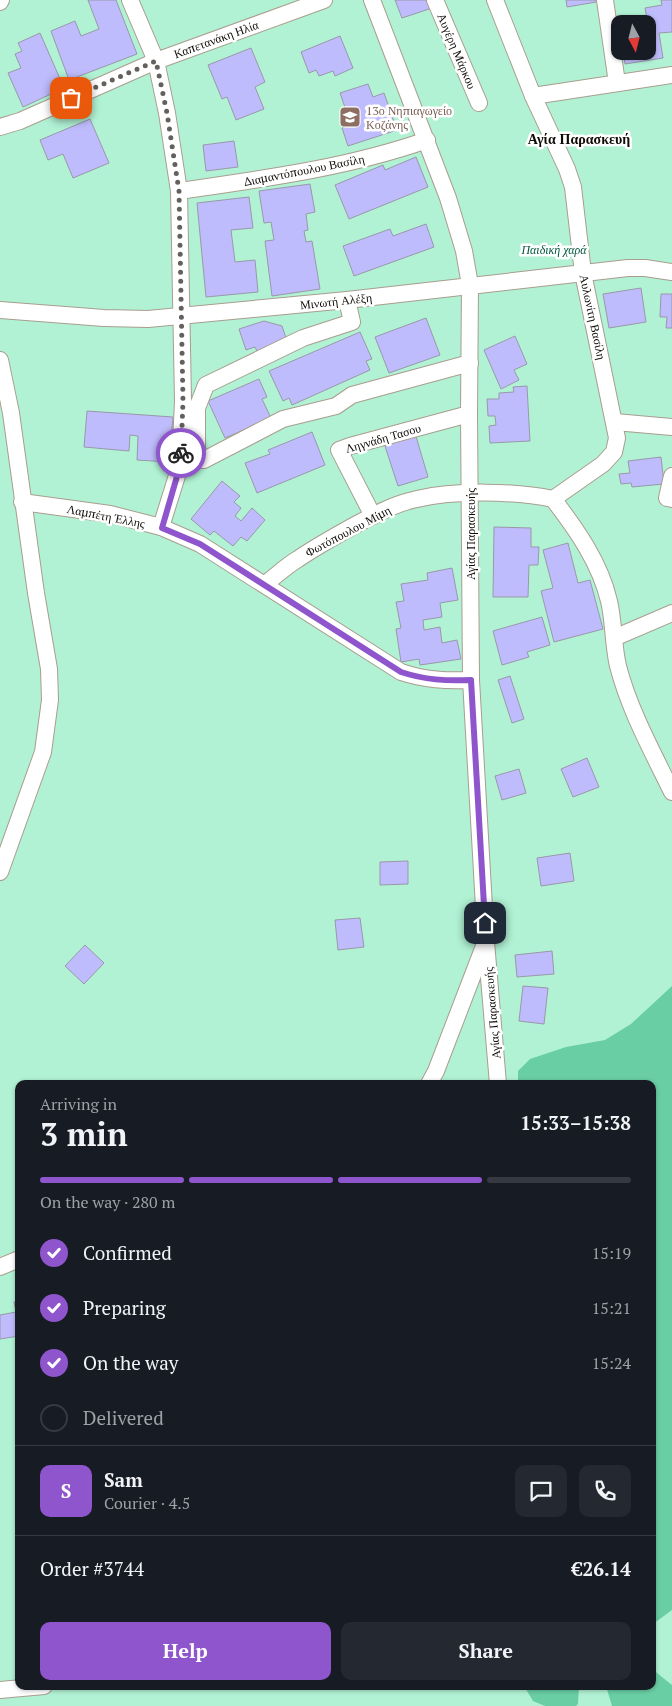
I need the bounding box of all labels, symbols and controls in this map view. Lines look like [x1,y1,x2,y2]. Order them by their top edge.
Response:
street label: Αυγέρη Μάρκου [434,11,480,91]
north arrow [611,15,656,60]
map controls [611,15,656,60]
street label: Καπετανάκη Ηλία [172,16,261,61]
pin [50,77,92,119]
icon: bag [57,84,85,112]
place label: 13ο Νηπιαγωγείο Κοζάνης [366,103,452,132]
school or university icon: 13ο Νηπιαγωγείο Κοζάνης [338,105,362,129]
district label: Αγία Παρασκευή [528,129,630,148]
street label: Διαμαντόπουλου Βασίλη [242,151,366,189]
park label: Παιδική χαρά [520,242,587,257]
street label: Αυλωνίτη Βασίλη [577,273,609,361]
street label: Μινωτή Αλέξη [299,290,373,312]
street label: Ληγνάδη Τασου [343,420,423,456]
courier [156,428,206,478]
icon: bike [167,439,195,467]
street label: Αγίας Παρασκευής [463,488,478,580]
street label: Λαμπέτη Έλλης [66,501,147,531]
street label: Φωτόπουλου Μίμη [303,502,393,560]
pin [464,902,506,944]
icon: home [471,909,499,937]
street label: Αγίας Παρασκευής [480,966,503,1060]
text: Arriving in [40,1093,117,1115]
text: 15:33–15:38 [520,1110,631,1135]
text: 3 min [40,1113,128,1155]
text: On the way · 280 m [40,1191,175,1213]
icon: check [40,1239,68,1267]
text: Confirmed [83,1240,172,1265]
text: 15:19 [592,1242,631,1264]
icon: check [40,1294,68,1322]
text: Preparing [83,1295,166,1320]
text: 15:21 [592,1297,631,1319]
icon: check [40,1349,68,1377]
text: On the way [83,1350,178,1375]
text: 15:24 [592,1352,631,1374]
text: Delivered [83,1405,164,1430]
button: chat [515,1465,567,1517]
button: phone [579,1465,631,1517]
text: Sam [104,1467,143,1492]
text: S [61,1478,71,1503]
text: Courier · 4.5 [104,1492,190,1514]
text: Order #3744 [40,1556,144,1581]
text: €26.14 [572,1556,631,1581]
button: Help [40,1622,331,1680]
button: Share [341,1622,631,1680]

